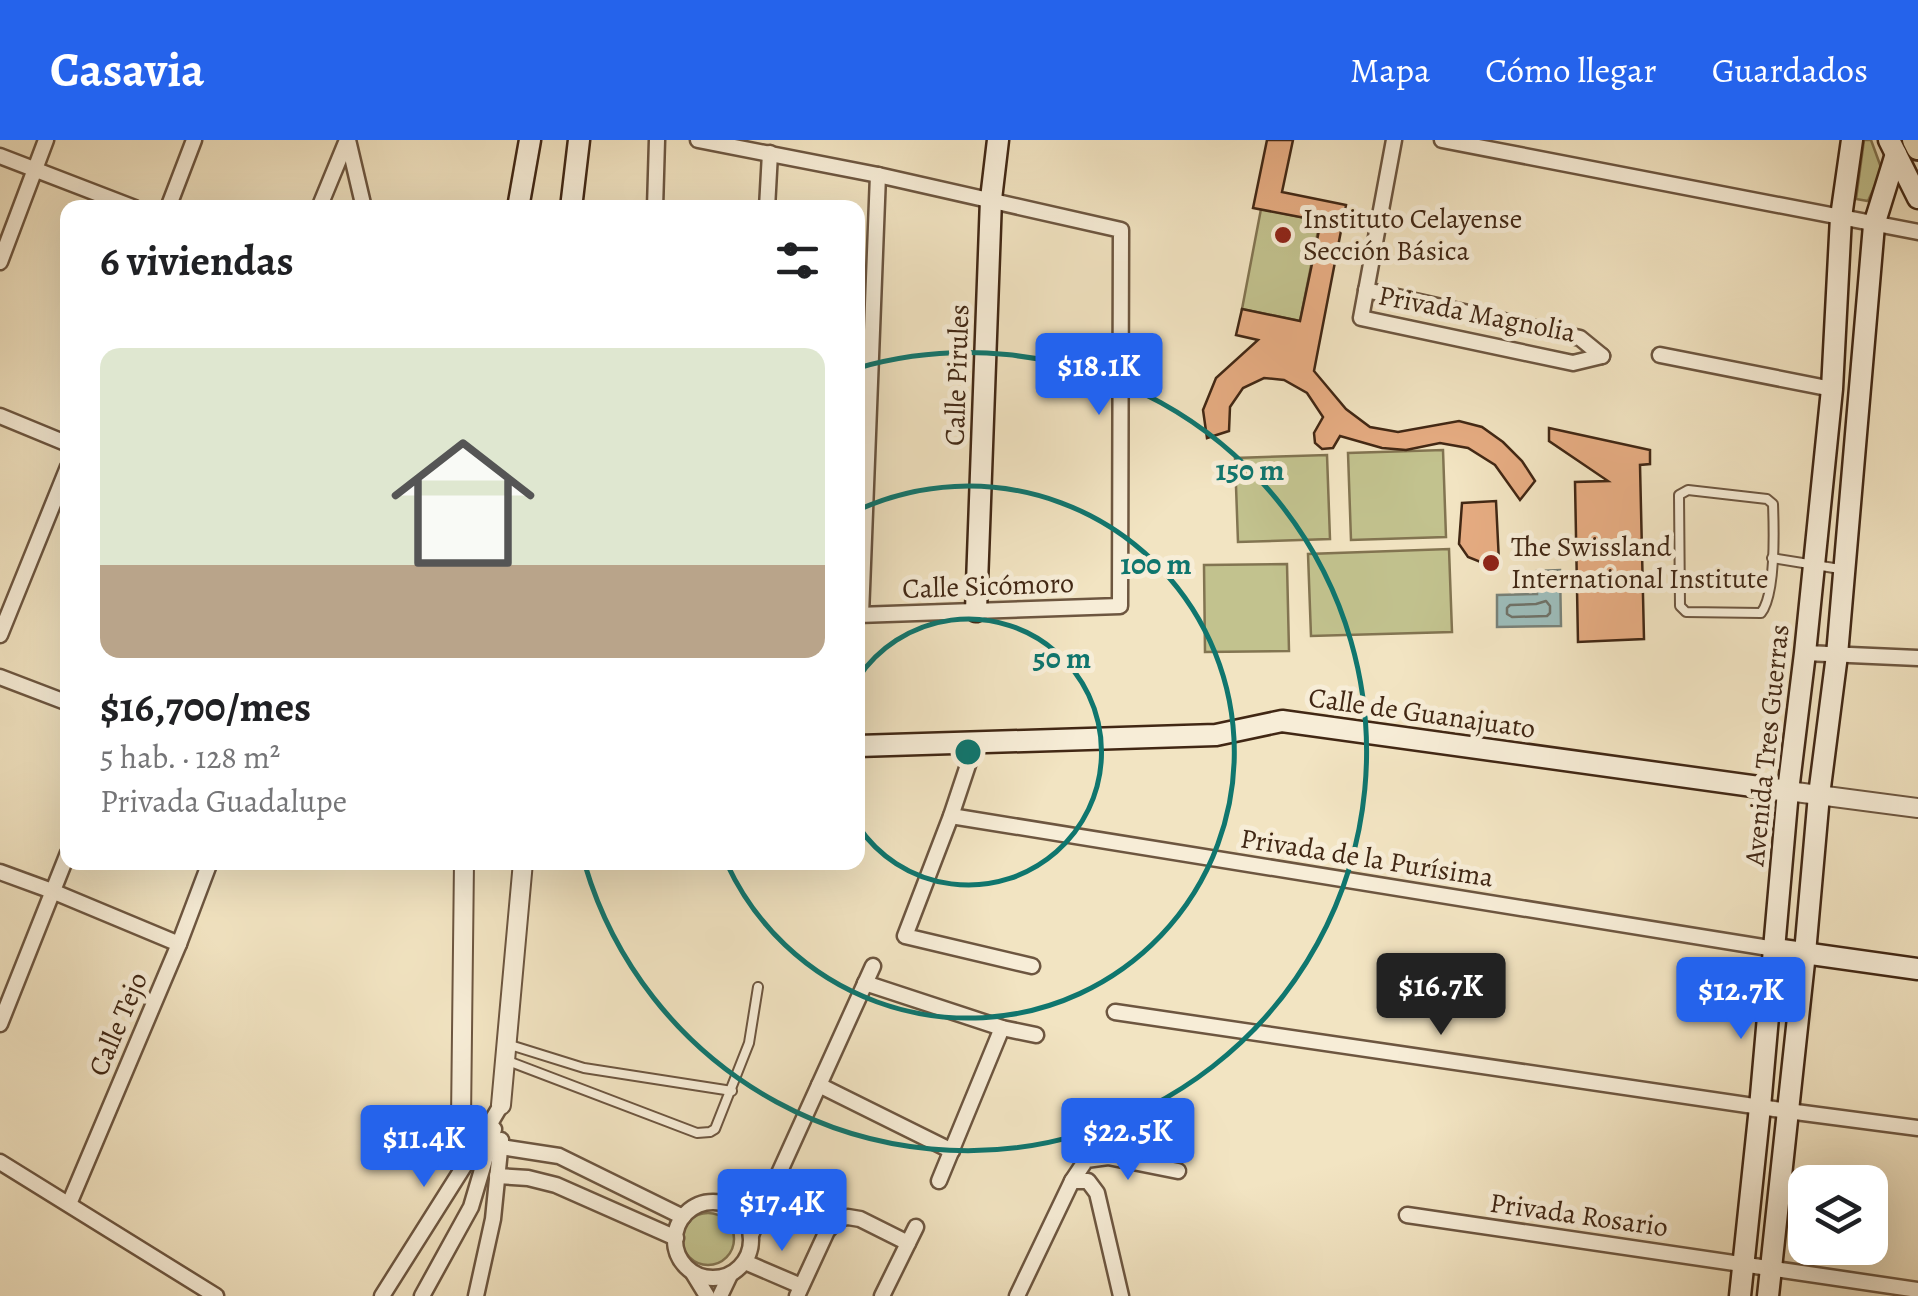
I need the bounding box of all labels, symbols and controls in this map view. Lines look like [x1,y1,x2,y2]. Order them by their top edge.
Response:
text: Casavia [50,37,204,103]
text: Mapa [1350,46,1430,94]
text: Cómo llegar [1485,46,1657,94]
text: Guardados [1712,46,1868,94]
place label: Instituto Celayense Sección Básica [1303,200,1522,270]
marker: Instituto Celayense Sección Básica [1272,224,1294,246]
text: 6 viviendas [100,232,294,289]
icon: filters [770,233,825,288]
street label: Privada Magnolia [1375,276,1579,352]
street label: Calle Pirules [936,303,978,447]
pin: $18.1K [1018,333,1180,418]
text: $18.1K [1057,343,1141,387]
icon: home [373,413,553,593]
text: 150 m [1216,450,1285,490]
place label: The Swissland International Institute [1511,528,1769,598]
text: 100 m [1120,544,1192,584]
marker: The Swissland International Institute [1480,552,1502,574]
street label: Calle Sicómoro [901,564,1075,608]
street label: Avenida Tres Guerras [1735,622,1799,869]
text: 50 m [1033,638,1091,678]
text: $16,700/mes [100,678,311,735]
street label: Calle de Guanajuato [1306,678,1538,748]
centre of rings [950,734,986,770]
text: 5 hab. · 128 m² [100,735,280,779]
text: Privada Guadalupe [100,779,347,823]
street label: Privada de la Purísima [1238,819,1496,897]
pin: $16.7K [1360,953,1522,1038]
pin: $12.7K [1660,957,1822,1042]
text: $16.7K [1399,963,1483,1007]
street label: Calle Tejo [79,966,157,1082]
text: $12.7K [1698,967,1784,1011]
pin: $22.5K [1047,1098,1209,1183]
pin: $11.4K [343,1105,505,1190]
text: $22.5K [1083,1108,1173,1152]
text: $11.4K [383,1115,465,1159]
map controls [1788,1165,1888,1265]
button: layers [1788,1165,1888,1265]
pin: $17.4K [701,1169,863,1254]
text: $17.4K [740,1179,824,1223]
street label: Privada Rosario [1487,1184,1671,1246]

